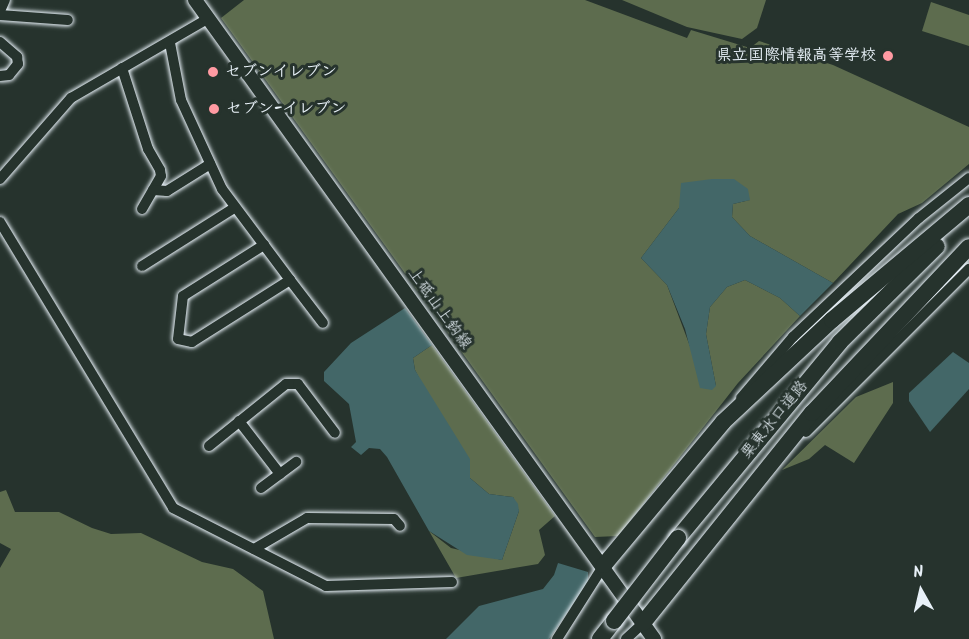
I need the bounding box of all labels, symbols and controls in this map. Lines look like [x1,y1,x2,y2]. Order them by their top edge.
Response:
place label: 県立国際情報高等学校 [716,46,876,66]
marker: 県立国際情報高等学校 [881,49,895,63]
place label: セブンイレブン [225,62,337,82]
marker: セブンイレブン [206,65,220,79]
place label: セブン-イレブン [226,99,346,119]
marker: セブン-イレブン [207,102,221,116]
street label: 上砥山上鈎線 [403,265,475,353]
street label: 栗東水口道路 [737,377,813,463]
text: N [912,560,925,586]
north arrow [891,561,951,621]

